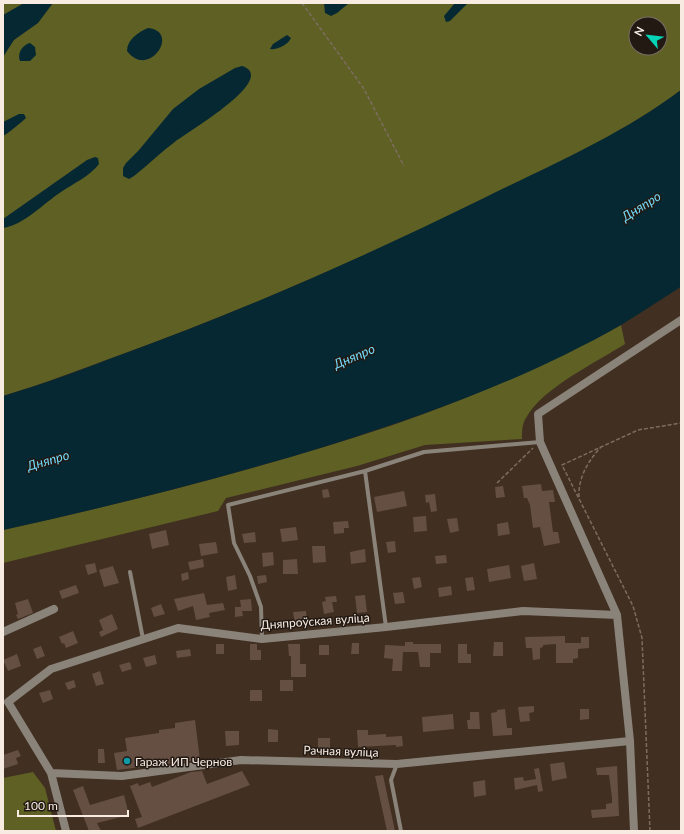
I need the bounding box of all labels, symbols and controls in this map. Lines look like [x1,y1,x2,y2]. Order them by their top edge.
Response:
north arrow [628,16,668,56]
text: N [631,24,646,38]
water label: Дняпро [618,188,664,225]
water label: Дняпро [330,340,377,372]
water label: Дняпро [24,446,71,474]
street label: Дняпроўская вуліца [260,610,370,632]
street label: Рачная вуліца [303,742,379,760]
place label: Гараж ИП Чернов [135,754,232,769]
marker: Гараж ИП Чернов [122,756,132,766]
scale bar [18,792,128,818]
text: 100 m [24,798,58,813]

